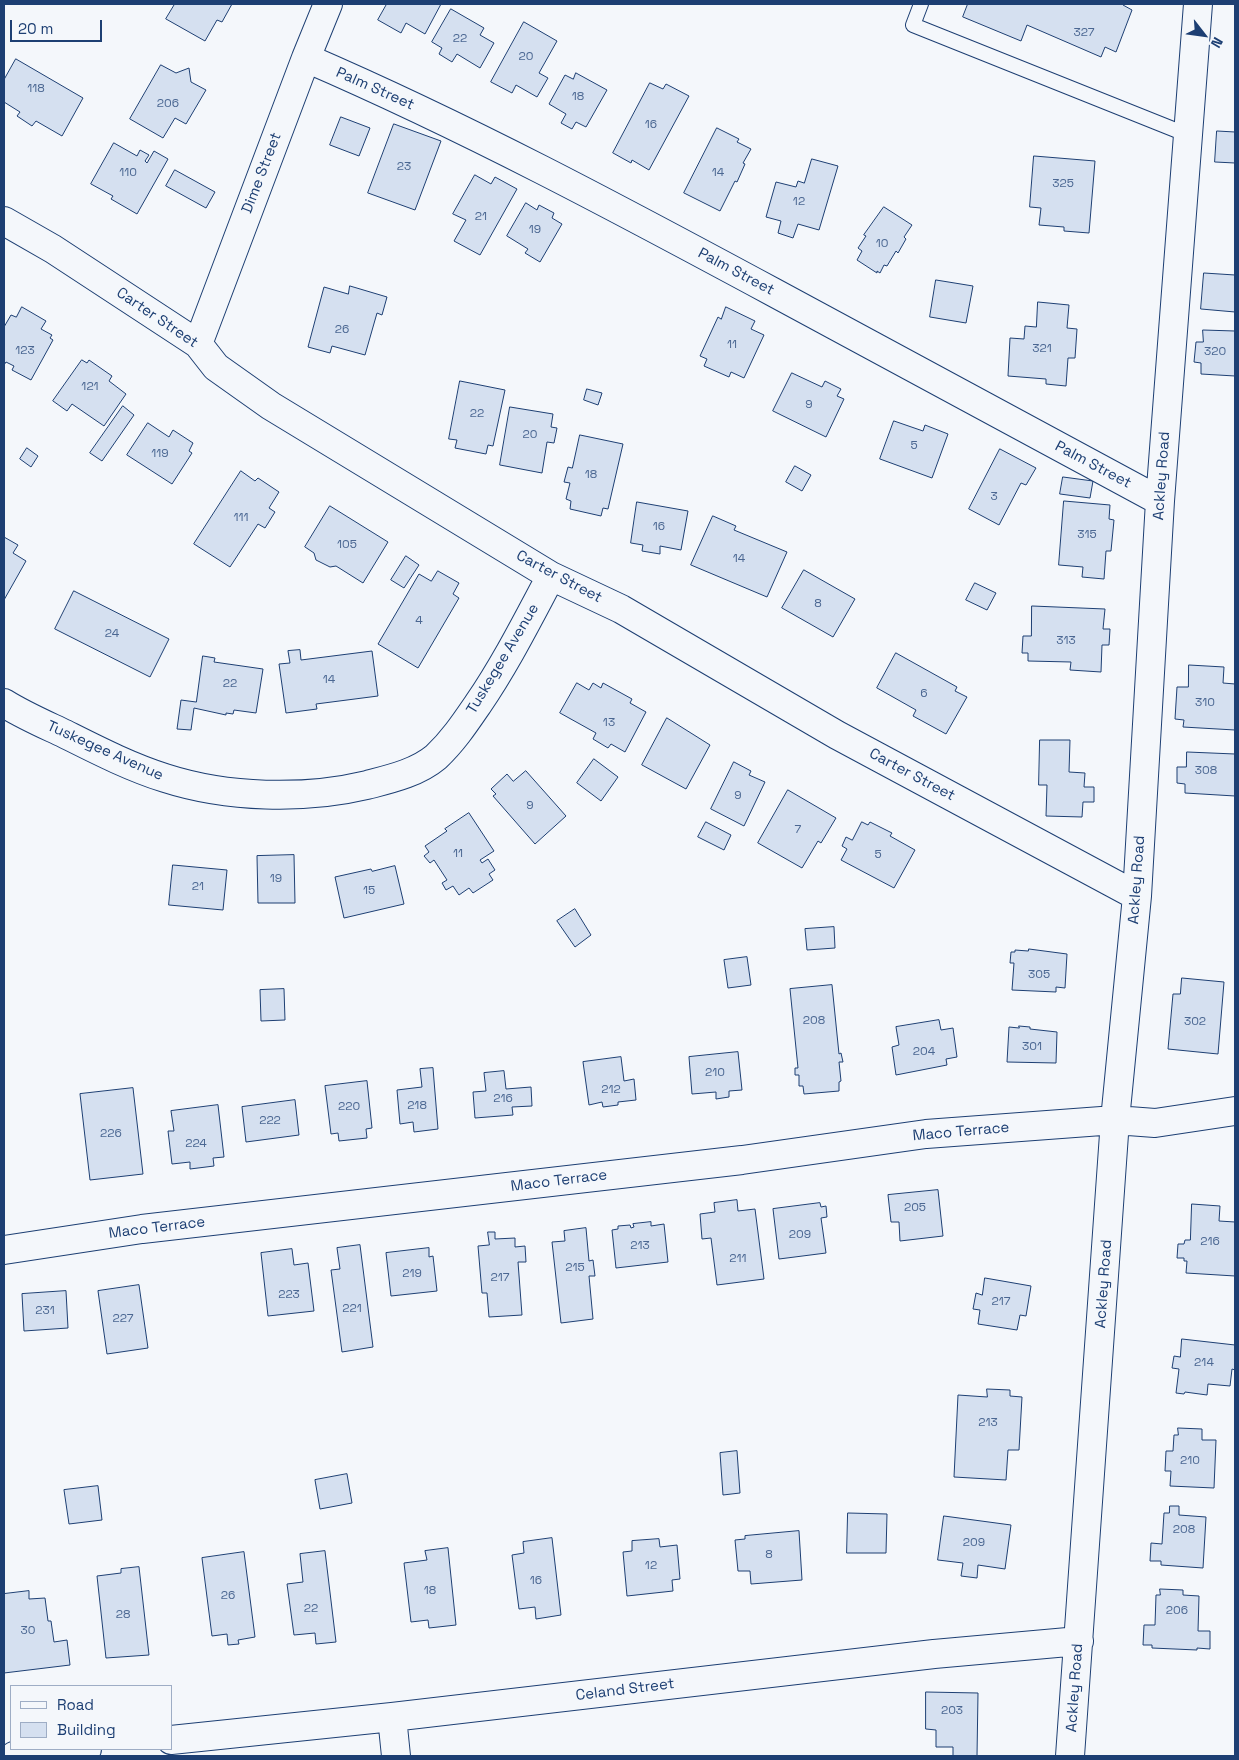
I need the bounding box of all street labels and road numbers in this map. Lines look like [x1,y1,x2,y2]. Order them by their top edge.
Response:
street label: Palm Street [333,64,417,114]
street label: Dime Street [238,130,286,216]
street label: Palm Street [695,244,777,300]
street label: Carter Street [113,284,201,352]
street label: Ackley Road [1150,431,1174,521]
street label: Palm Street [1052,437,1134,493]
street label: Carter Street [513,547,605,607]
street label: Tuskegee Avenue [463,601,543,717]
street label: Tuskegee Avenue [44,717,166,785]
street label: Carter Street [866,745,958,805]
street label: Ackley Road [1125,835,1149,925]
street label: Maco Terrace [912,1119,1010,1145]
street label: Maco Terrace [510,1166,608,1196]
street label: Maco Terrace [108,1213,206,1243]
street label: Ackley Road [1092,1239,1116,1329]
street label: Ackley Road [1063,1643,1087,1733]
street label: Celand Street [575,1675,675,1705]

